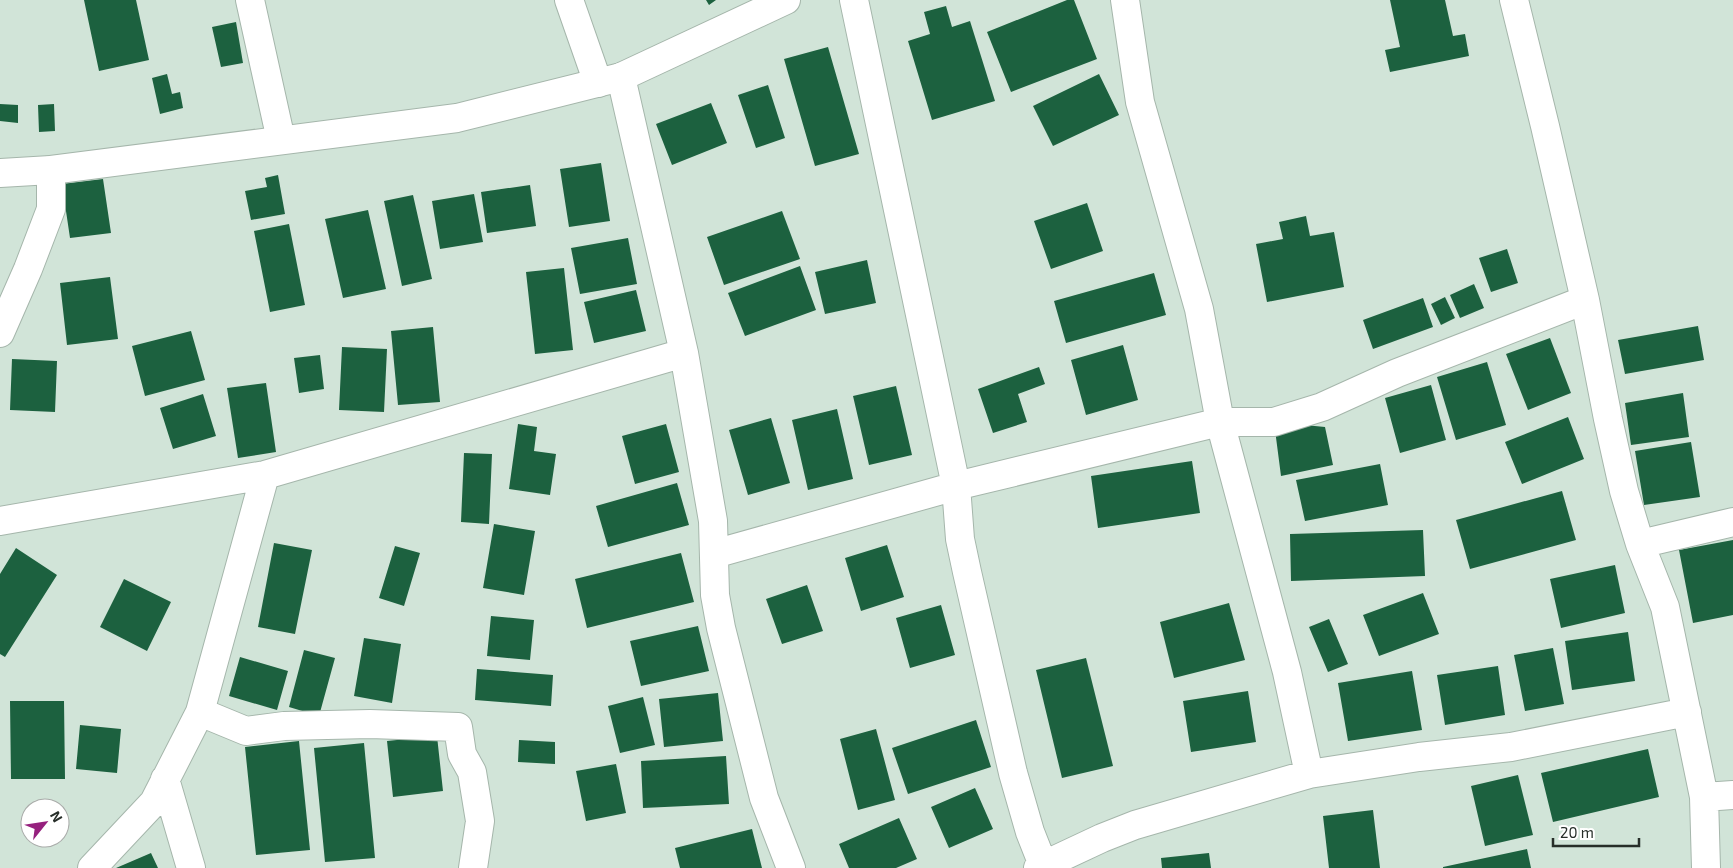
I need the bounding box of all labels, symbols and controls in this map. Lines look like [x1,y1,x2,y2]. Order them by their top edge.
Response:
north arrow [20,798,70,848]
text: N [47,808,67,825]
scale bar [1553,816,1639,848]
text: 20 m [1560,823,1594,841]

